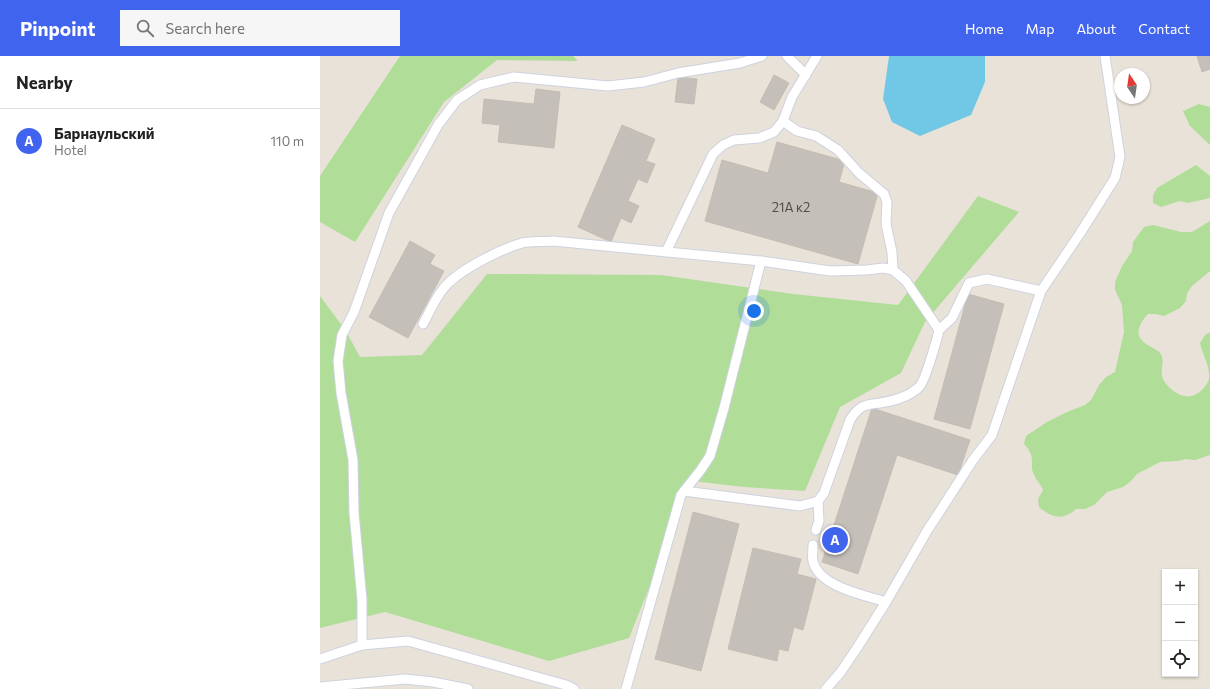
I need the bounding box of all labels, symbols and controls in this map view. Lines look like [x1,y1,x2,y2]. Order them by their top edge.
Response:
search box [120,10,400,46]
text: Pinpoint [20,17,96,40]
icon: search [134,17,156,39]
text: Search here [166,19,245,37]
text: Home [965,20,1004,37]
text: Map [1026,20,1054,37]
text: About [1076,20,1116,37]
text: Contact [1138,20,1190,37]
north arrow [1114,68,1150,104]
text: Nearby [16,72,73,93]
text: Барнаульский [54,124,155,142]
text: A [24,133,34,149]
text: 110 m [271,133,304,149]
text: Hotel [54,142,87,158]
house number: 21А к2 [772,199,810,215]
your location [744,301,764,321]
pin: A [822,525,848,555]
map controls [1162,569,1198,677]
button: + [1162,569,1198,605]
button: − [1162,605,1198,641]
button: locate [1162,641,1198,677]

